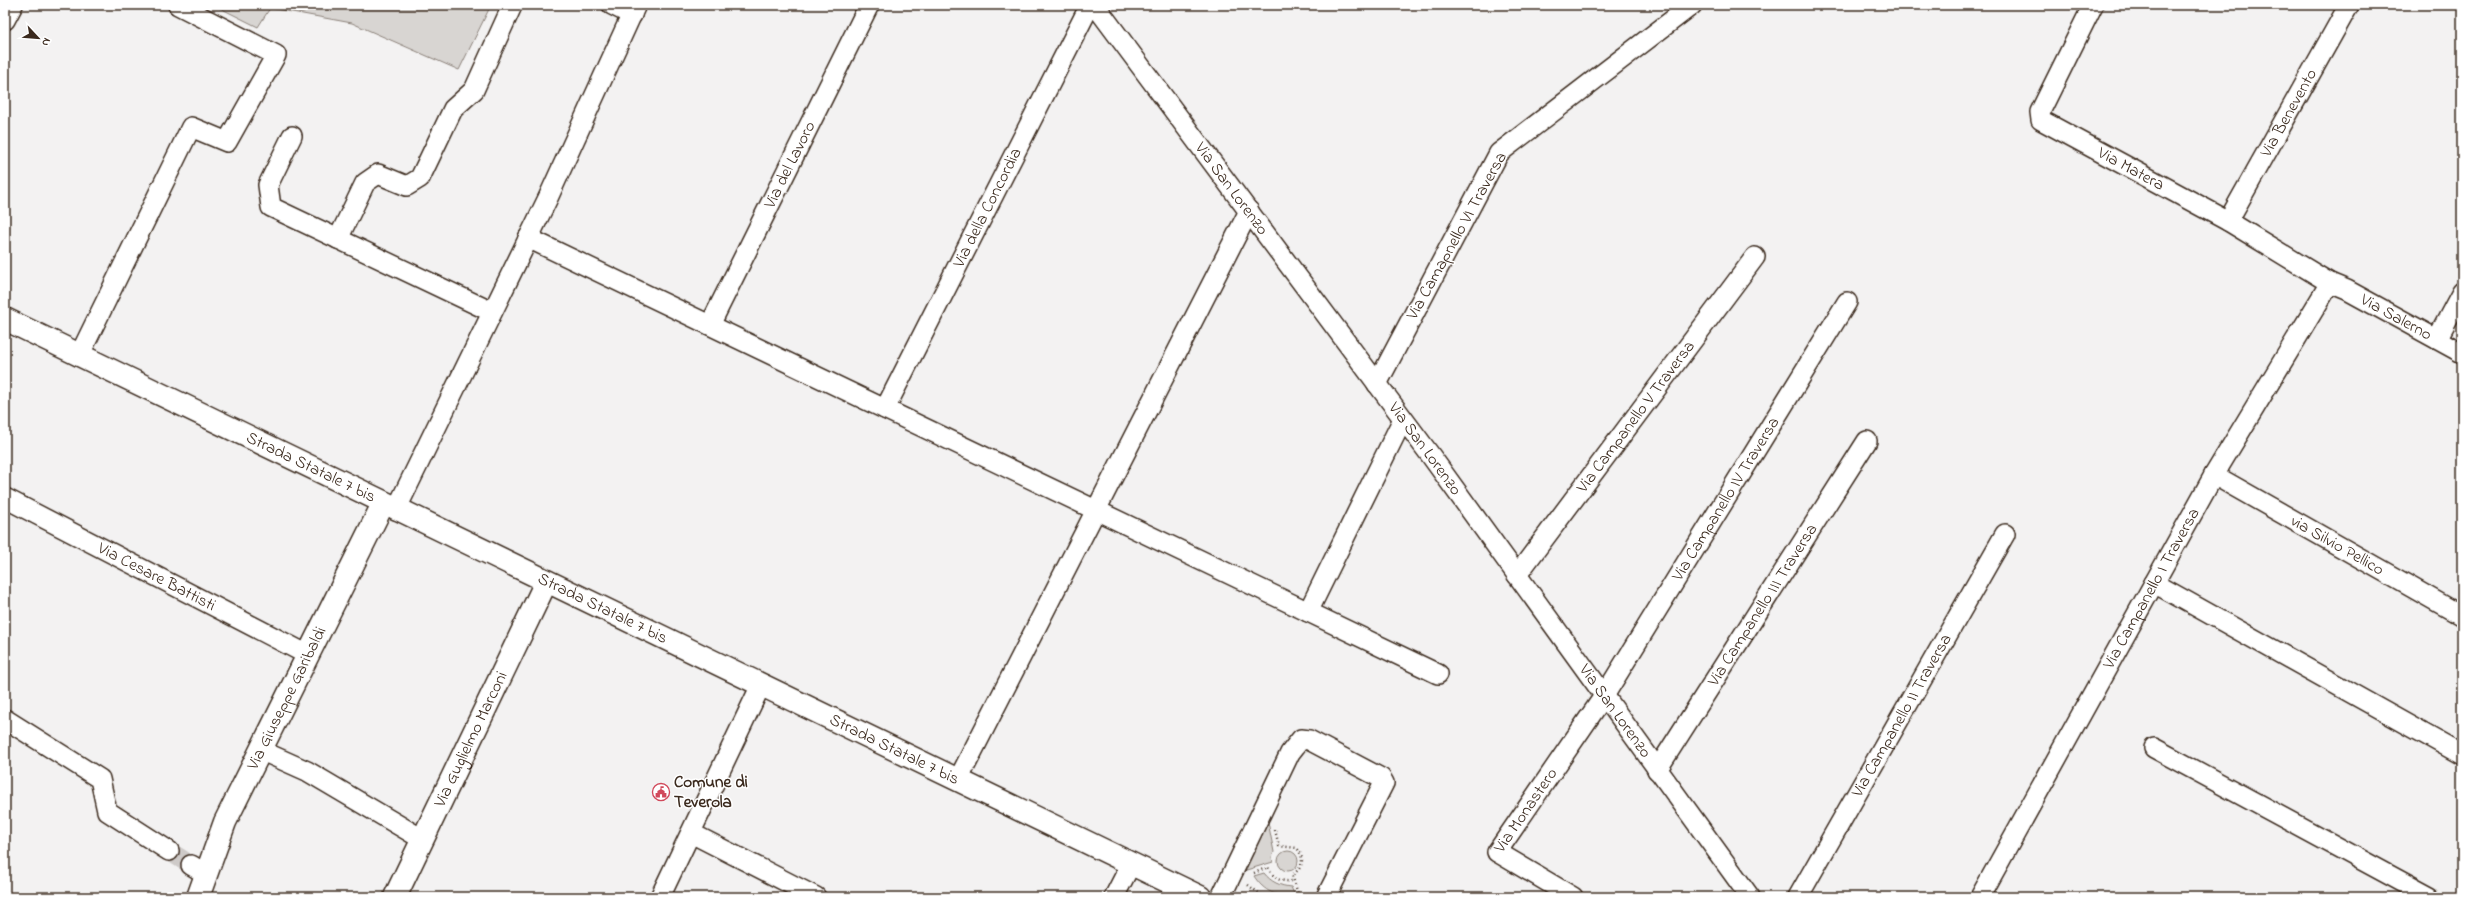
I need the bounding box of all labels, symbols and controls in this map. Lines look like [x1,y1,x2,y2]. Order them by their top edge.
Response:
north arrow [18,18,58,58]
text: N [37,35,55,49]
street label: Via Benevento [2253,64,2324,163]
street label: Via del Lavoro [757,117,822,214]
street label: Via San Lorenzo [1188,136,1275,241]
street label: Via Matera [2092,140,2169,197]
street label: Via della Concordia [946,143,1028,273]
street label: Via Camapnello VI Traversa [1400,148,1514,325]
street label: Via Salerno [2355,287,2437,347]
street label: Via Campanello V Traversa [1570,335,1701,499]
street label: Via San Lorenzo [1382,396,1468,501]
street label: Via Campanello IV Traversa [1665,412,1786,587]
street label: Strada Statale 7 bis [242,425,380,509]
street label: Via Campanello I Traversa [2096,503,2206,674]
street label: via Silvio Pellico [2286,509,2389,582]
street label: Via Campanello III Traversa [1701,519,1824,692]
street label: Via Cesare Battisti [93,535,220,618]
street label: Strada Statale 7 bis [534,566,672,650]
street label: Via Giuseppe Garibaldi [240,622,333,775]
street label: Via Campanello II Traversa [1844,629,1958,803]
street label: Via San Lorenzo [1572,658,1658,763]
street label: Via Guglielmo Marconi [427,667,514,812]
street label: Strada Statale 7 bis [825,707,964,791]
street label: Via Monastero [1487,763,1564,859]
place label: Comune di Teverola [674,770,748,815]
public building icon: Comune di Teverola [651,782,671,802]

